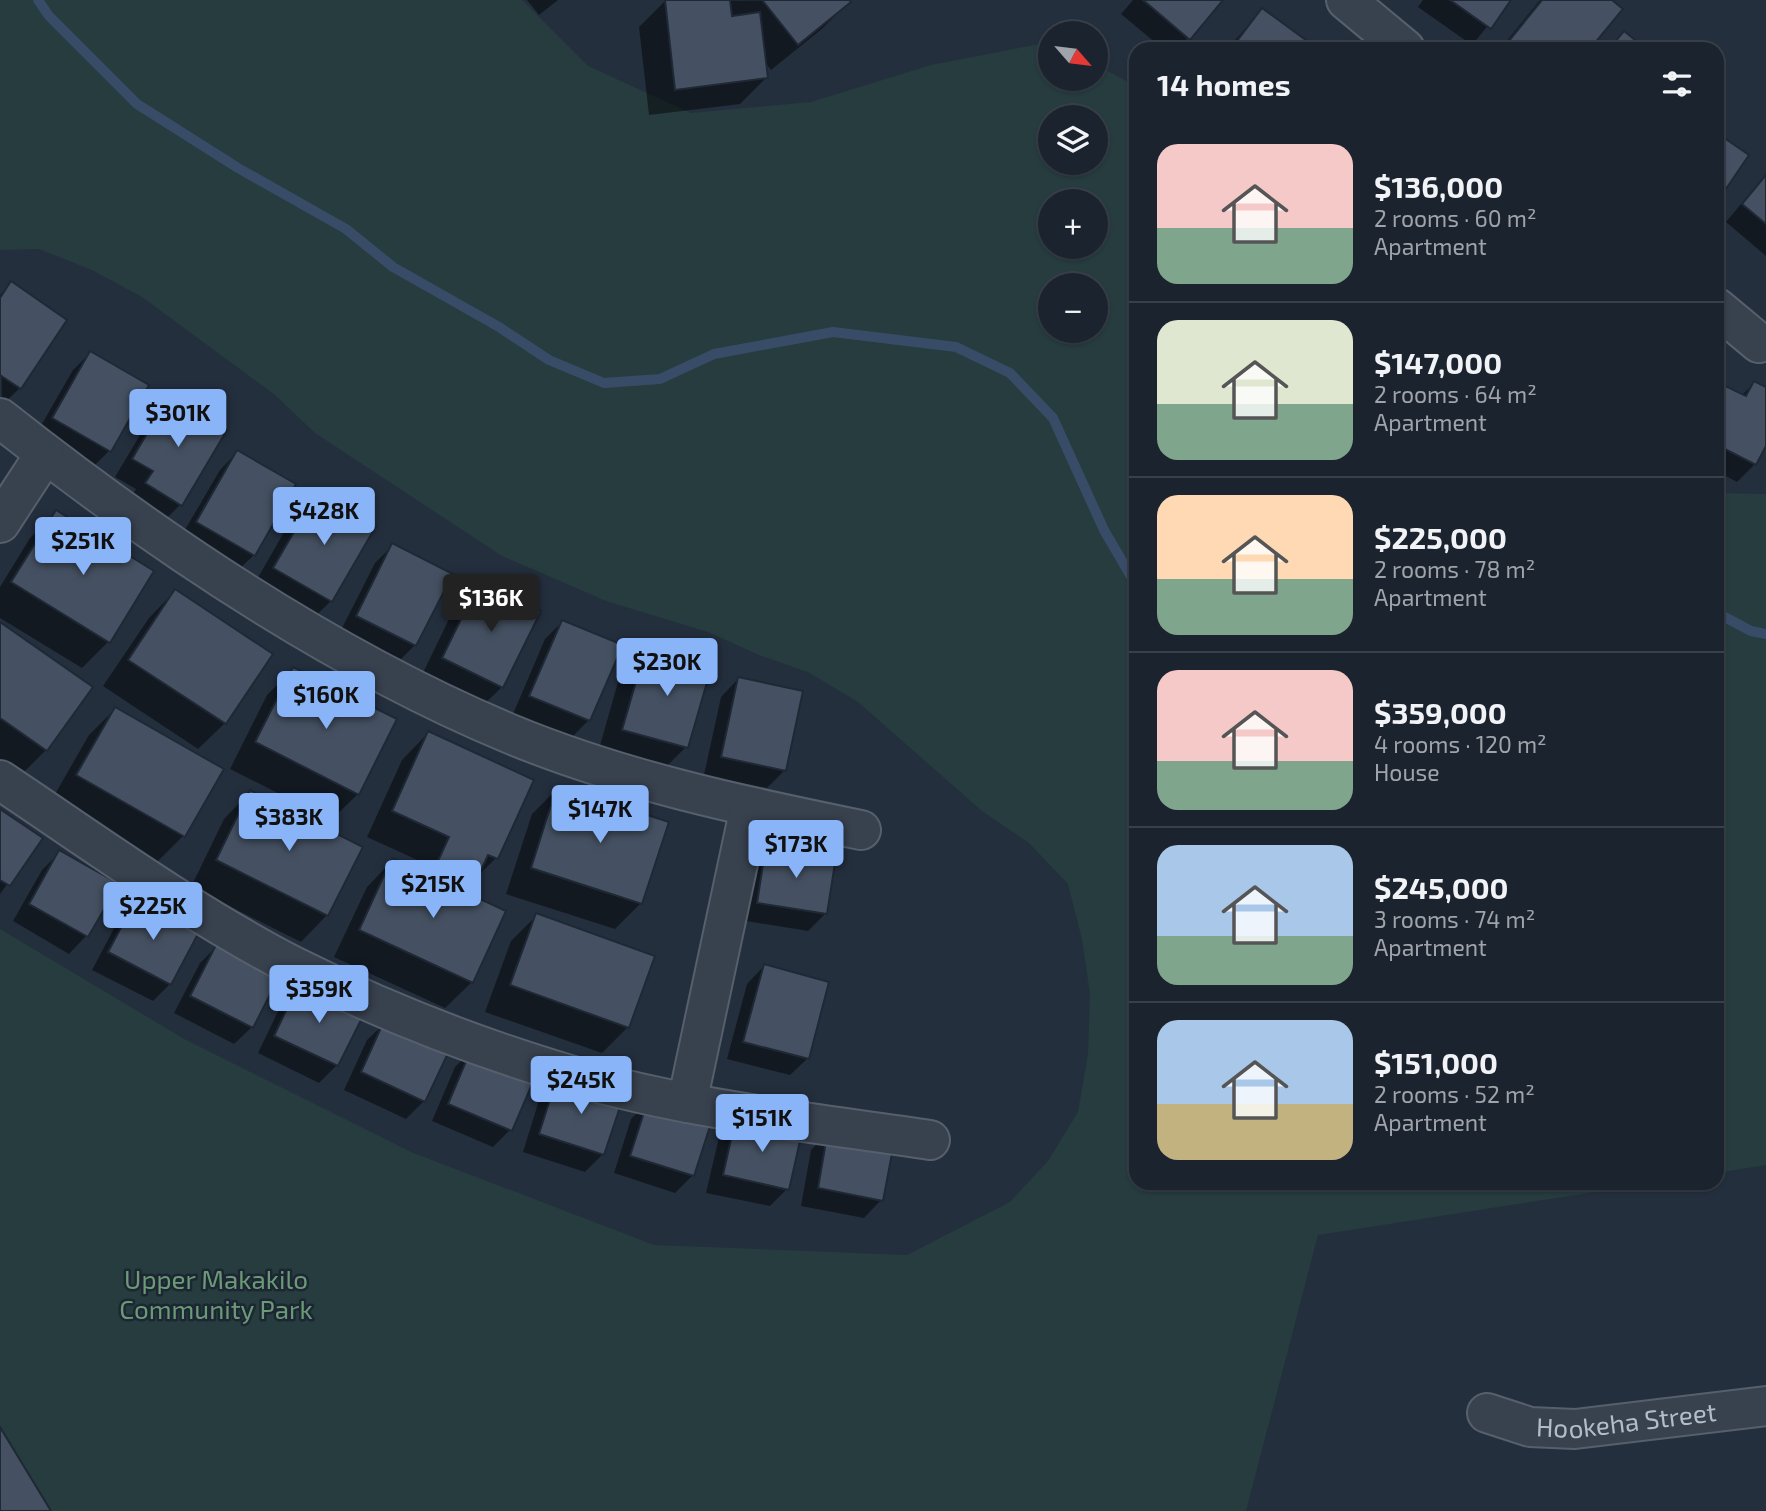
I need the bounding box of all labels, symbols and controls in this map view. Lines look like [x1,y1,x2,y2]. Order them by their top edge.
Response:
north arrow [1038,21,1108,91]
map controls [1038,21,1108,343]
icon: filters [1658,65,1696,103]
text: 14 homes [1157,66,1291,102]
button: layers [1038,105,1108,175]
text: $136,000 [1374,168,1503,204]
icon: home [1213,172,1297,256]
button: + [1038,189,1108,259]
text: 2 rooms · 60 m² [1374,204,1536,232]
text: Apartment [1374,232,1487,260]
button: − [1038,273,1108,343]
text: $147,000 [1374,344,1502,380]
icon: home [1213,348,1297,432]
text: 2 rooms · 64 m² [1374,380,1537,408]
pin: $301K [129,390,227,449]
text: $301K [145,398,211,426]
text: Apartment [1374,408,1487,436]
pin: $428K [275,488,373,547]
text: $428K [289,496,359,524]
pin: $251K [34,518,132,577]
text: $225,000 [1374,519,1507,555]
icon: home [1213,523,1297,607]
text: $251K [51,526,115,554]
text: 2 rooms · 78 m² [1374,555,1535,583]
pin: $136K [442,574,540,634]
text: $136K [459,583,523,611]
text: Apartment [1374,583,1487,611]
pin: $230K [618,638,716,698]
text: $230K [633,647,701,675]
pin: $160K [277,672,375,731]
text: $160K [293,680,359,708]
text: $359,000 [1374,694,1507,730]
icon: home [1213,698,1297,782]
text: 4 rooms · 120 m² [1374,730,1547,758]
text: House [1374,758,1440,786]
pin: $147K [551,786,649,845]
pin: $383K [240,794,338,853]
text: $147K [568,794,632,822]
text: $383K [255,802,323,830]
pin: $173K [747,820,845,880]
text: $173K [764,829,828,857]
pin: $215K [384,860,482,920]
text: $215K [401,869,465,897]
text: $245,000 [1374,869,1509,905]
icon: home [1213,873,1297,957]
pin: $225K [104,883,202,942]
text: $225K [119,891,187,919]
text: 3 rooms · 74 m² [1374,905,1535,933]
text: Apartment [1374,933,1487,961]
pin: $359K [270,965,368,1025]
text: $359K [285,974,353,1002]
text: $151,000 [1374,1044,1498,1080]
icon: home [1213,1048,1297,1132]
pin: $245K [532,1056,630,1116]
text: $245K [547,1065,615,1093]
text: 2 rooms · 52 m² [1374,1080,1535,1108]
pin: $151K [713,1094,811,1154]
text: $151K [732,1103,792,1131]
text: Apartment [1374,1108,1487,1136]
park label: Upper Makakilo Community Park [119,1263,313,1324]
street label: Hookeha Street [1536,1395,1718,1444]

